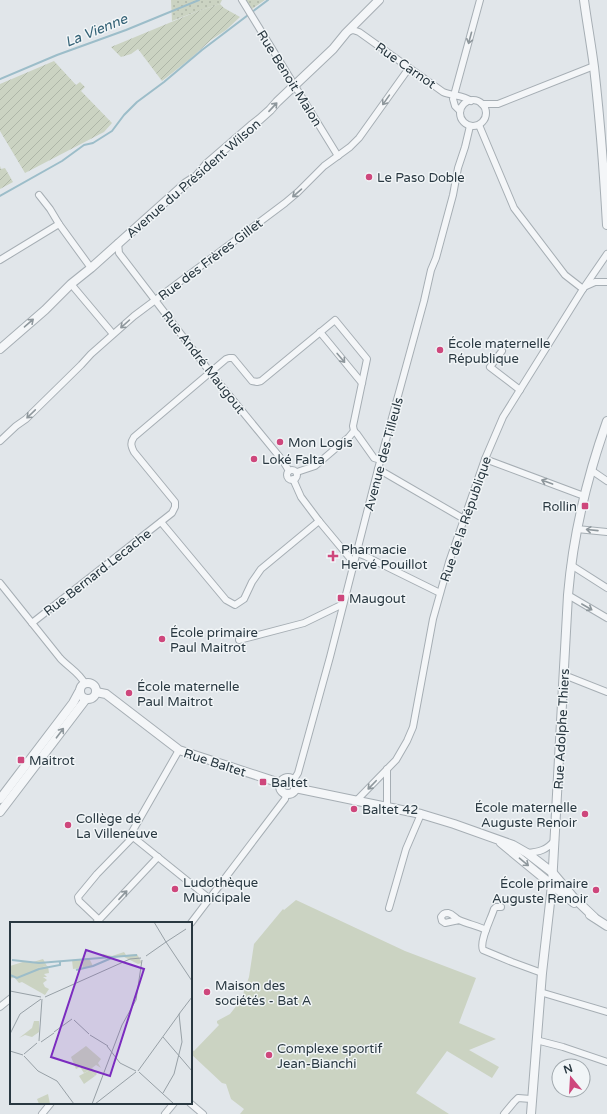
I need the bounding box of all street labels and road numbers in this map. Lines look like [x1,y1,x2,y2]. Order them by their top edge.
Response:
street label: Rue Benoit Malon [253,27,325,130]
street label: Rue Carnot [372,39,439,92]
street label: Avenue du Président Wilson [123,116,264,242]
street label: Rue des Frères Gillet [155,215,266,304]
street label: Rue André Maugout [158,308,248,417]
street label: Avenue des Tilleuls [361,396,407,513]
street label: Rue de la République [437,454,495,584]
street label: Rue Bernard Lecache [41,526,155,620]
street label: Rue Adolphe Thiers [551,668,573,790]
street label: Rue Baltet [181,745,248,781]

